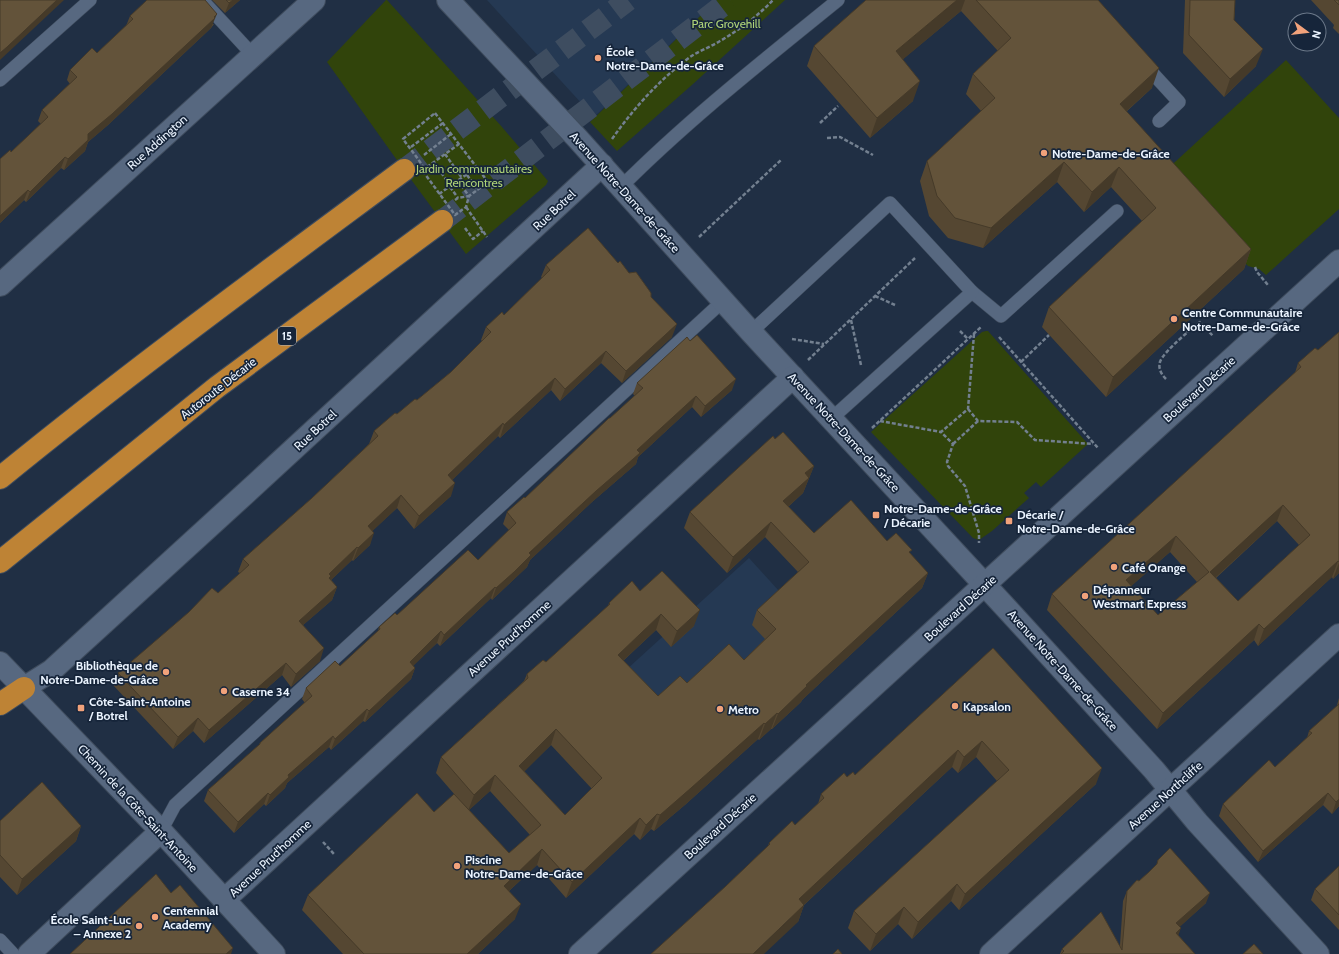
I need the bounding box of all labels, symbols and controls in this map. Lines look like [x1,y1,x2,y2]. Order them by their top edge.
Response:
north arrow [1287,12,1327,52]
park label: Parc Grovehill [691,16,761,31]
text: N [1309,29,1324,40]
place label: École Notre-Dame-de-Grâce [606,44,724,73]
marker: École Notre-Dame-de-Grâce [593,53,603,63]
street label: Rue Addington [124,111,190,173]
street label: Avenue Notre-Dame-de-Grâce [567,128,683,256]
place label: Notre-Dame-de-Grâce [1052,146,1170,161]
marker: Notre-Dame-de-Grâce [1039,148,1049,158]
park label: Jardin communautaires Rencontres [415,161,532,190]
street label: Rue Botrel [530,186,578,233]
place label: Centre Communautaire Notre-Dame-de-Grâce [1182,305,1302,334]
marker: Centre Communautaire Notre-Dame-de-Grâce [1169,314,1179,324]
road number: 15 [278,327,296,345]
street label: Boulevard Décarie [1160,353,1238,425]
street label: Autoroute Décarie [177,354,259,422]
street label: Avenue Notre-Dame-de-Grâce [785,369,903,495]
street label: Rue Botrel [291,406,339,453]
place label: Notre-Dame-de-Grâce / Décarie [883,501,1002,530]
place label: Décarie / Notre-Dame-de-Grâce [1017,507,1135,536]
marker: Notre-Dame-de-Grâce / Décarie [871,510,881,520]
marker: Décarie / Notre-Dame-de-Grâce [1004,516,1014,526]
place label: Café Orange [1122,560,1186,575]
marker: Café Orange [1109,562,1119,572]
street label: Boulevard Décarie [921,572,999,644]
place label: Dépanneur Westmart Express [1093,582,1186,611]
marker: Dépanneur Westmart Express [1080,591,1090,601]
street label: Avenue Prud'homme [464,597,554,679]
street label: Avenue Notre-Dame-de-Grâce [1005,606,1121,734]
place label: Bibliothèque de Notre-Dame-de-Grâce [40,658,158,687]
marker: Bibliothèque de Notre-Dame-de-Grâce [161,667,171,677]
place label: Caserne 34 [232,684,290,699]
marker: Caserne 34 [219,686,229,696]
place label: Côte-Saint-Antoine / Botrel [88,694,191,723]
place label: Kapsalon [963,699,1011,714]
marker: Kapsalon [950,701,960,711]
place label: Metro [728,702,759,717]
marker: Côte-Saint-Antoine / Botrel [76,703,86,713]
marker: Metro [715,704,725,714]
street label: Chemin de la Côte-Saint-Antoine [75,741,201,875]
street label: Avenue Northcliffe [1125,758,1205,832]
street label: Boulevard Décarie [681,790,759,862]
street label: Avenue Prud'homme [226,816,314,900]
place label: Piscine Notre-Dame-de-Grâce [465,852,583,881]
marker: Piscine Notre-Dame-de-Grâce [452,861,462,871]
place label: Centennial Academy [163,903,219,932]
place label: École Saint-Luc – Annexe 2 [51,912,132,941]
marker: Centennial Academy [150,912,160,922]
marker: École Saint-Luc – Annexe 2 [134,921,144,931]

